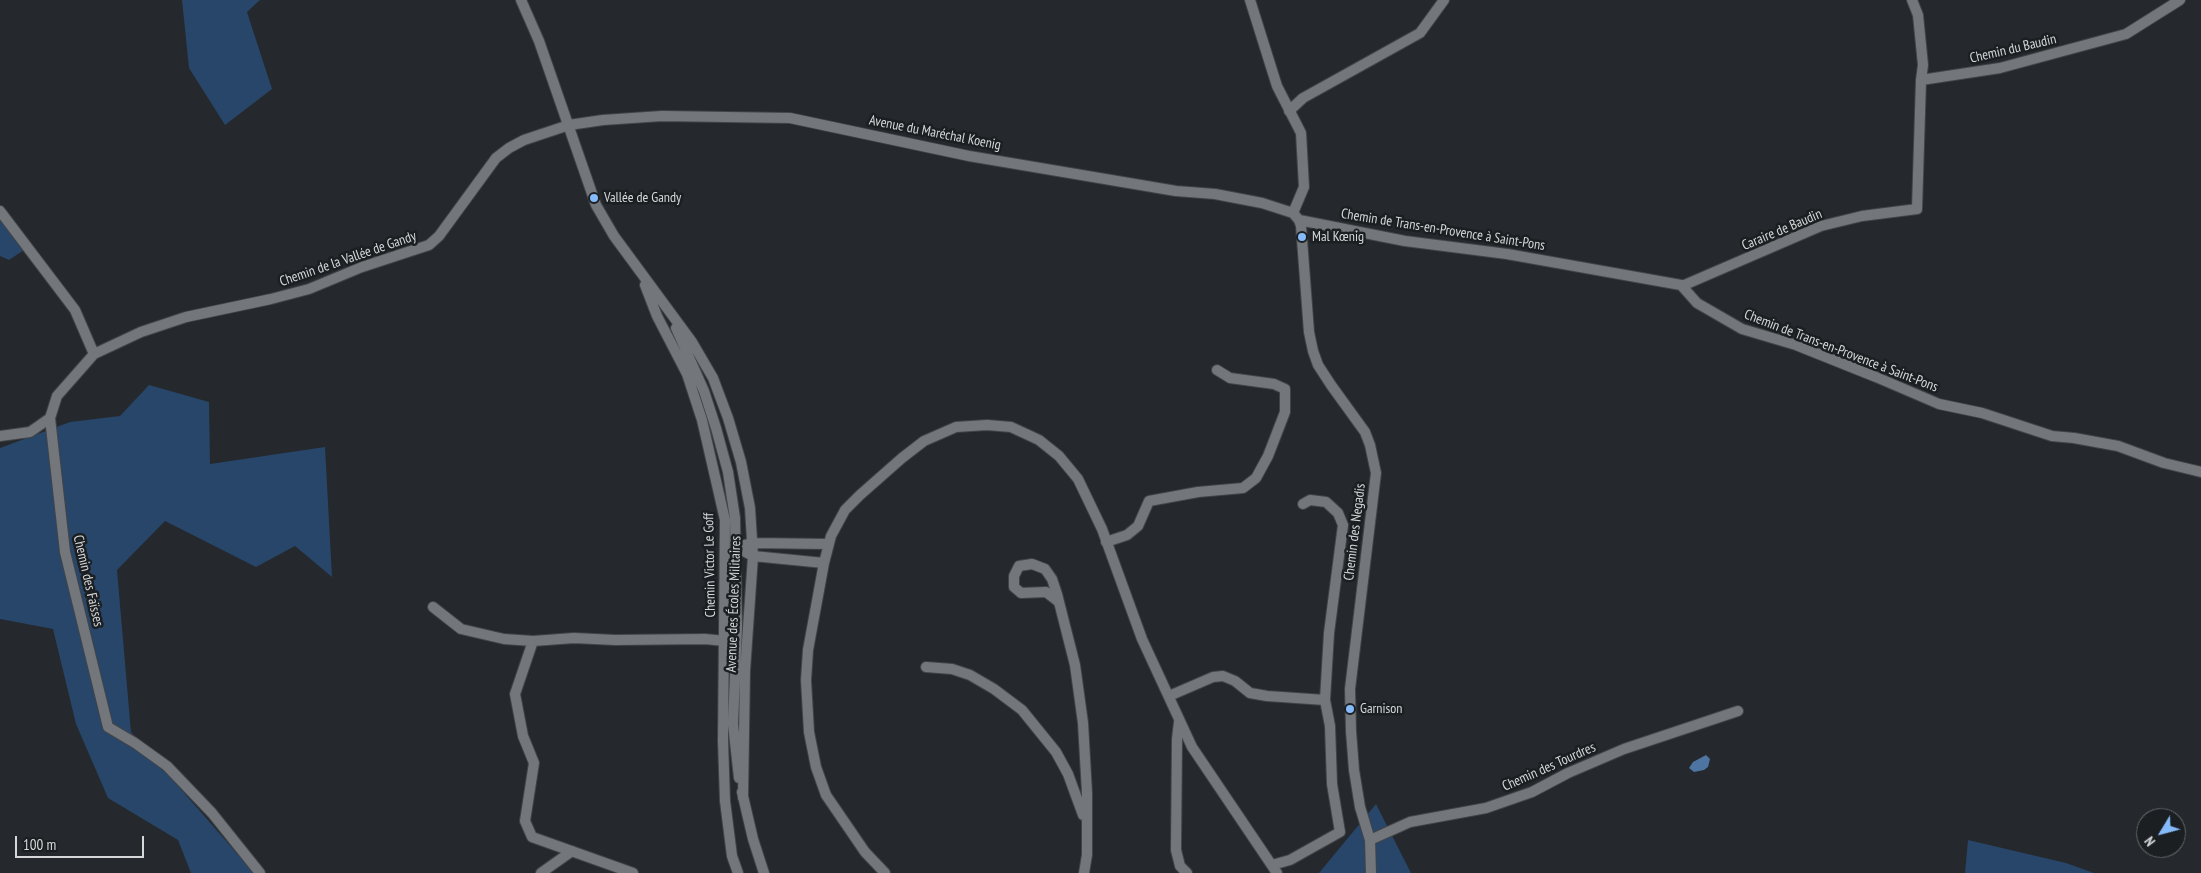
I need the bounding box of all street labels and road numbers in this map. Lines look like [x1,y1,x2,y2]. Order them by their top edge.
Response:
street label: Chemin du Baudin [1968,31,2058,67]
street label: Avenue du Maréchal Koenig [868,112,1002,154]
street label: Chemin de Trans-en-Provence à Saint-Pons [1340,206,1546,254]
street label: Caraire de Baudin [1739,206,1825,254]
street label: Chemin de la Vallée de Gandy [277,228,419,290]
street label: Chemin de Trans-en-Provence à Saint-Pons [1742,306,1940,396]
street label: Chemin des Negadis [1341,482,1369,582]
street label: Chemin Victor Le Goff [701,513,719,617]
street label: Chemin des Faïsses [69,534,107,628]
street label: Avenue des Écoles Militaires [723,535,745,673]
street label: Chemin des Tourdres [1500,739,1598,795]

